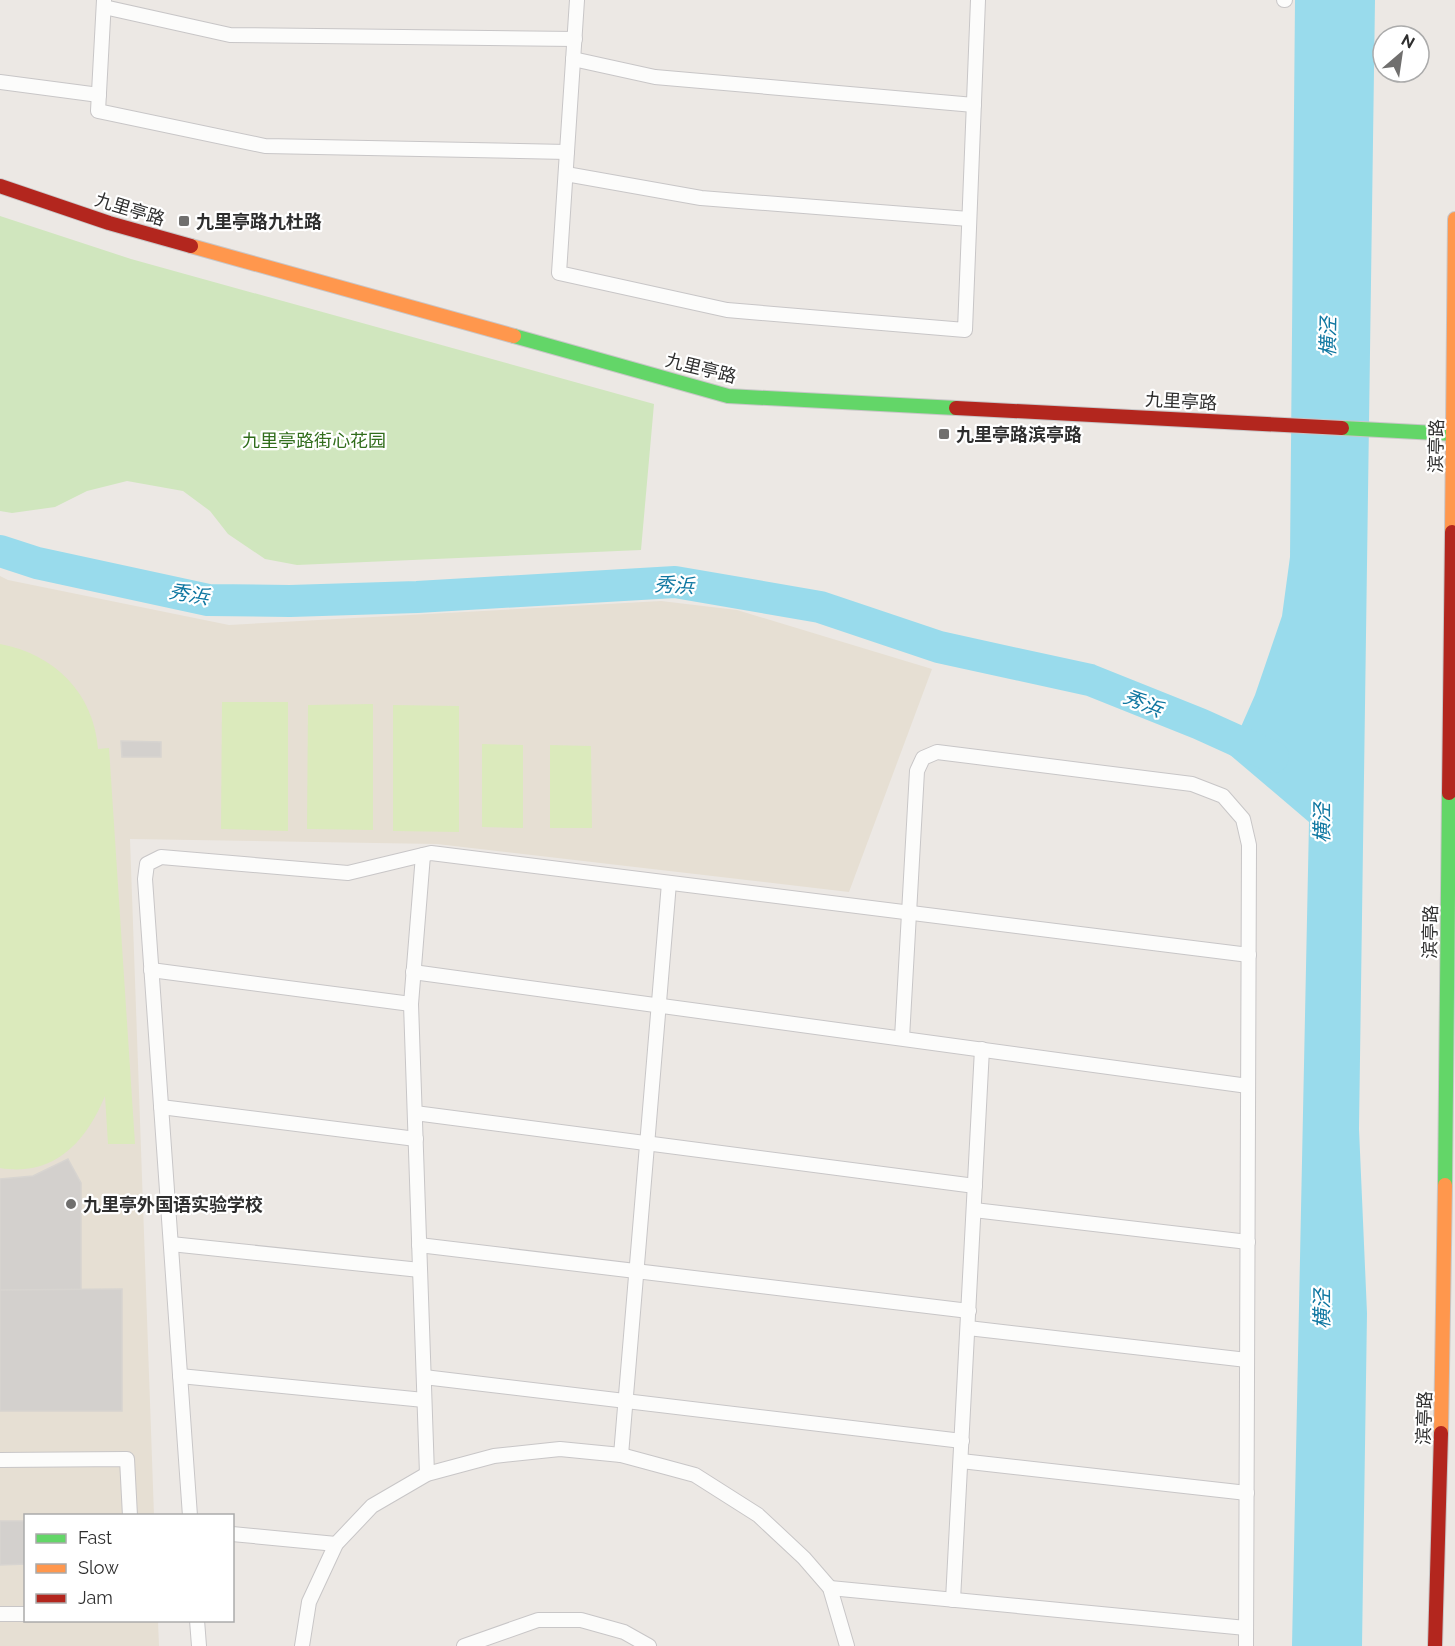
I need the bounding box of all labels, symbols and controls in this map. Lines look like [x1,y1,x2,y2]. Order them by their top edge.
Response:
north arrow [1371,24,1431,84]
text: N [1398,30,1418,53]
street label: 九里亭路 [93,188,167,230]
place label: 九里亭路九杜路 [196,211,322,232]
marker: 九里亭路九杜路 [177,214,191,228]
water label: 横泾 [1316,315,1340,357]
street label: 九里亭路 [664,349,738,387]
street label: 九里亭路 [1144,389,1218,413]
street label: 滨亭路 [1425,419,1447,473]
place label: 九里亭路滨亭路 [956,424,1082,445]
marker: 九里亭路滨亭路 [937,427,951,441]
park label: 九里亭路街心花园 [242,430,386,451]
water label: 秀浜 [653,572,697,598]
water label: 秀浜 [167,579,213,610]
water label: 秀浜 [1120,684,1168,723]
water label: 横泾 [1310,801,1334,843]
street label: 滨亭路 [1419,905,1441,959]
place label: 九里亭外国语实验学校 [83,1194,263,1215]
marker: 九里亭外国语实验学校 [64,1197,78,1211]
water label: 横泾 [1310,1287,1334,1329]
street label: 滨亭路 [1413,1391,1435,1445]
legend [24,1514,234,1622]
text: Fast [78,1527,112,1548]
text: Slow [78,1557,119,1578]
text: Jam [78,1587,113,1608]

